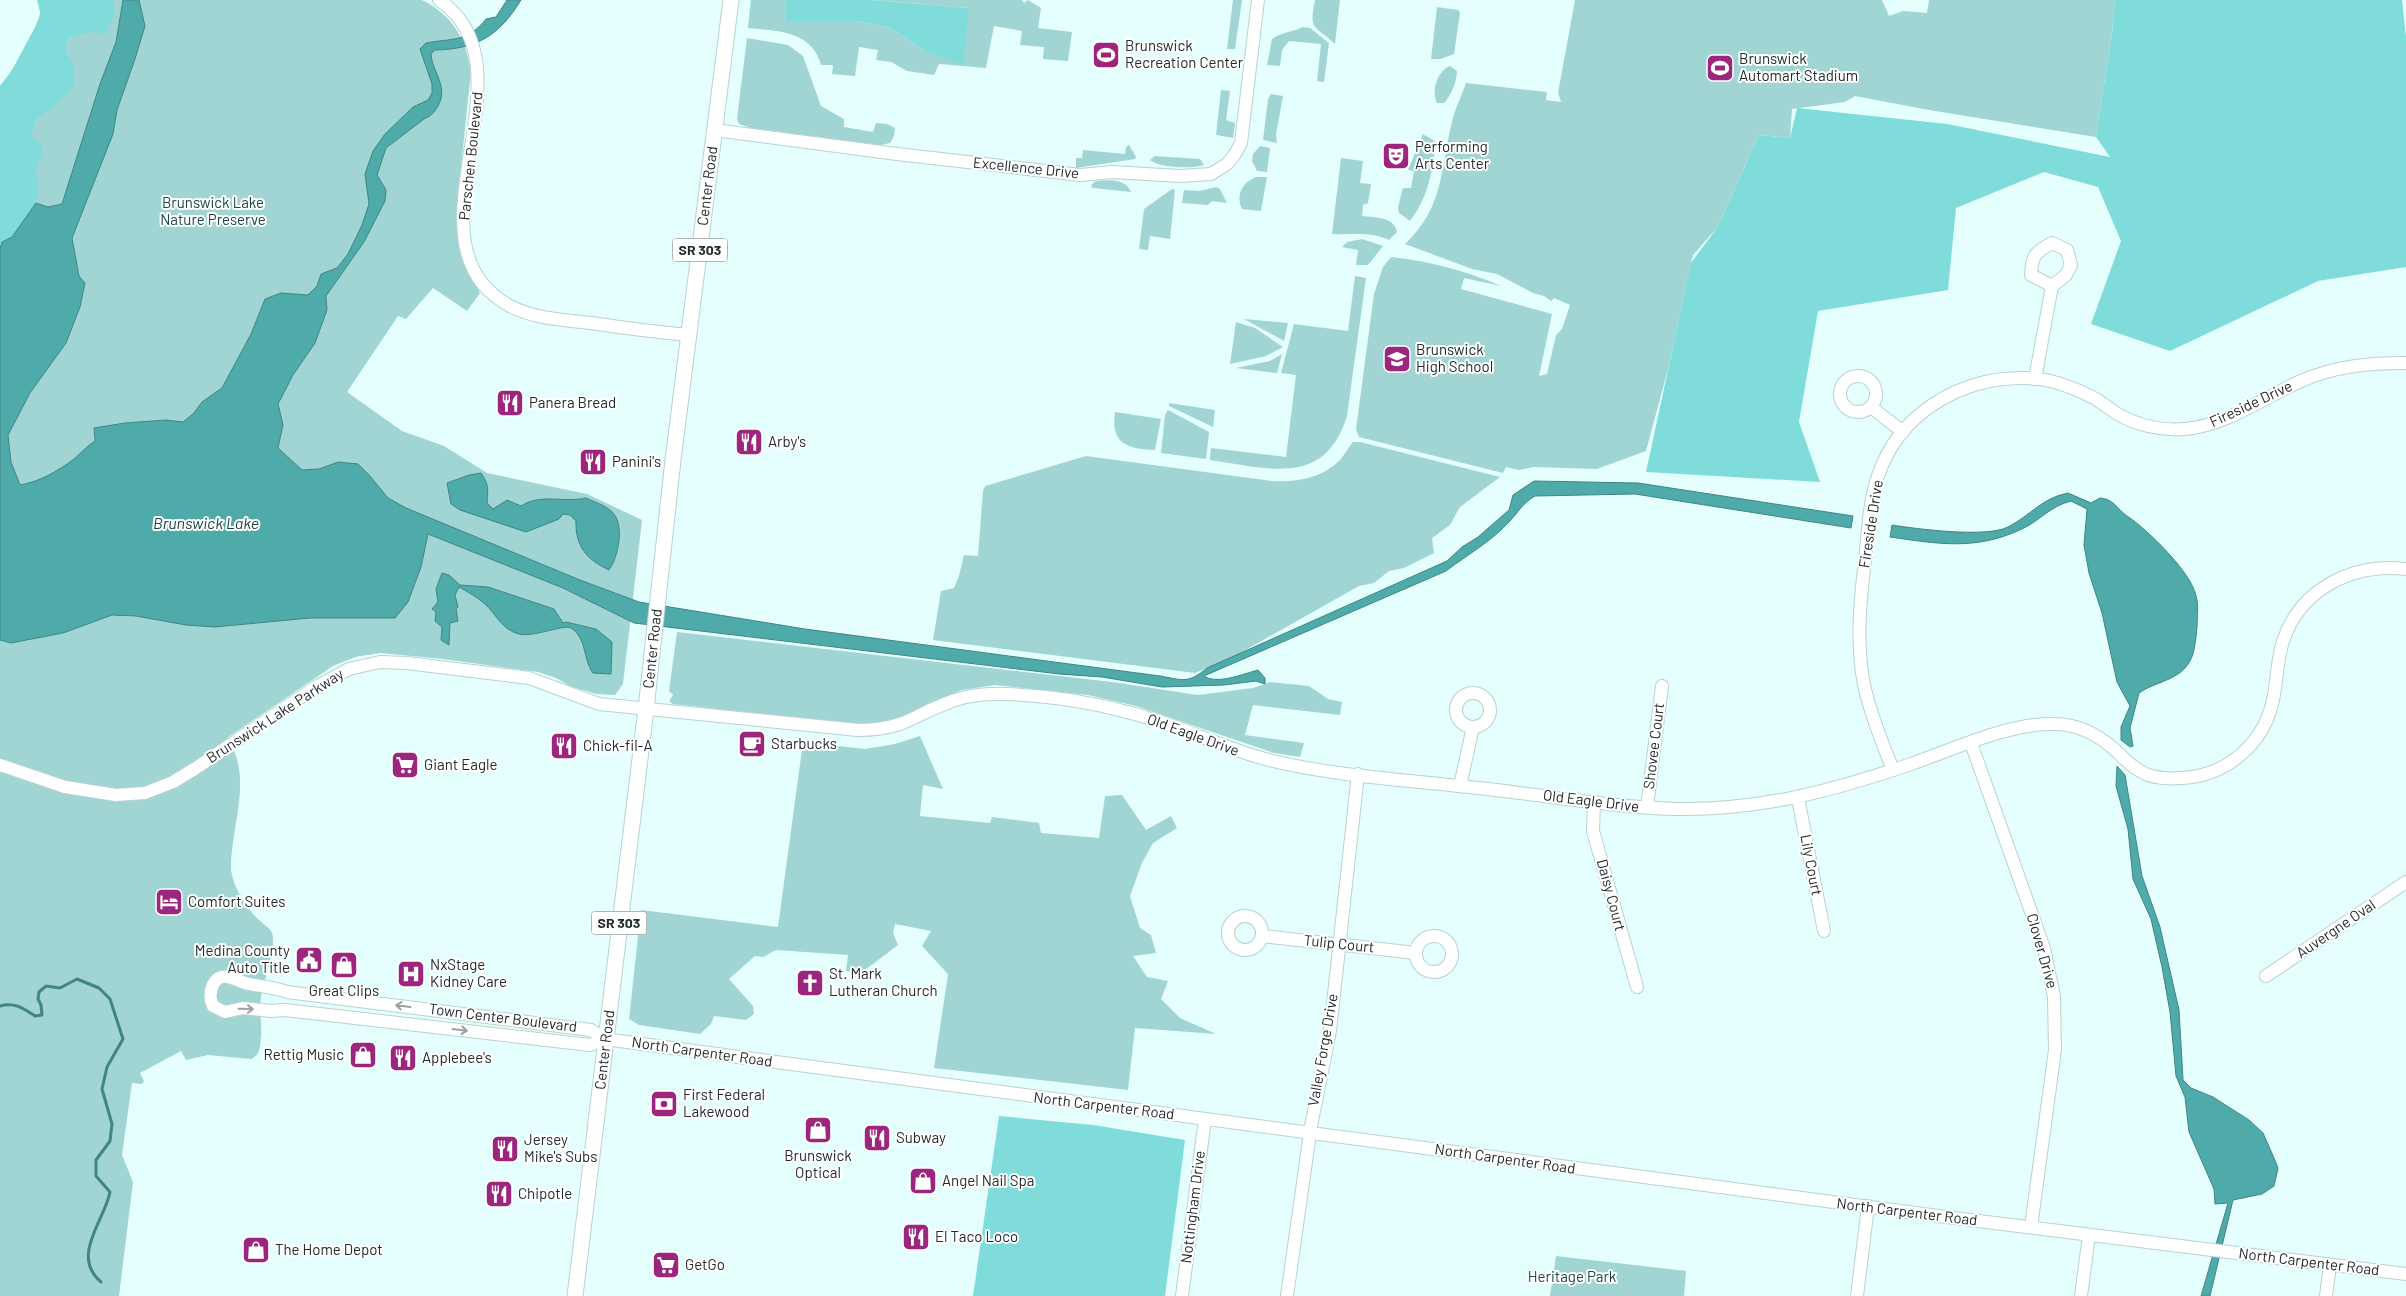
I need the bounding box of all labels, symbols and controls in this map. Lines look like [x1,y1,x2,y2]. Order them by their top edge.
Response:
place label: Brunswick Recreation Center [1125,36,1244,71]
sports icon: Brunswick Recreation Center [1091,40,1121,70]
place label: Brunswick Automart Stadium [1739,49,1858,84]
sports icon: Brunswick Automart Stadium [1705,53,1735,83]
street label: Parschen Boulevard [454,91,486,221]
place label: Performing Arts Center [1415,137,1490,172]
theatre icon: Performing Arts Center [1381,141,1411,171]
street label: Center Road [693,145,721,227]
street label: Excellence Drive [972,152,1080,182]
park label: Brunswick Lake Nature Preserve [160,193,266,228]
road number: SR 303 [672,238,728,262]
place label: Brunswick High School [1416,340,1493,375]
school or university icon: Brunswick High School [1382,344,1412,374]
street label: Fireside Drive [2206,376,2295,430]
restaurant icon: Panera Bread [495,388,525,418]
place label: Panera Bread [529,393,616,411]
restaurant icon: Arby's [734,427,764,457]
place label: Arby's [768,432,806,450]
restaurant icon: Panini's [578,447,608,477]
place label: Panini's [612,452,661,470]
street label: Fireside Drive [1854,478,1886,569]
water label: Brunswick Lake [153,513,259,532]
street label: Center Road [638,608,665,689]
street label: Brunswick Lake Parkway [203,664,346,766]
street label: Shovee Court [1639,702,1667,790]
street label: Old Eagle Drive [1145,709,1242,759]
cafe icon: Starbucks [737,729,767,759]
restaurant icon: Chick-fil-A [549,731,579,761]
place label: Starbucks [771,734,837,752]
place label: Chick-fil-A [583,736,653,754]
supermarket icon: Giant Eagle [390,750,420,780]
place label: Giant Eagle [424,755,497,773]
street label: Old Eagle Drive [1542,785,1640,815]
street label: Lily Court [1797,833,1827,897]
street label: Daisy Court [1594,857,1630,933]
hotel icon: Comfort Suites [154,887,184,917]
place label: Comfort Suites [188,892,286,910]
street label: Auvergne Oval [2292,895,2378,961]
road number: SR 303 [592,911,646,934]
street label: Clover Drive [2024,911,2062,990]
street label: Tulip Court [1303,930,1375,956]
place label: Medina County Auto Title [195,941,290,976]
public building icon: Medina County Auto Title [294,945,324,975]
shop icon: Great Clips [329,950,359,980]
place label: NxStage Kidney Care [430,955,507,990]
hospital icon: NxStage Kidney Care [396,959,426,989]
place label: St. Mark Lutheran Church [829,964,938,999]
church icon: St. Mark Lutheran Church [795,968,825,998]
place label: Great Clips [309,981,379,999]
street label: Valley Forge Drive [1303,992,1341,1108]
street label: Town Center Boulevard [428,999,578,1035]
one-way arrow [395,1001,411,1011]
one-way arrow [238,1005,254,1014]
street label: Center Road [590,1009,618,1091]
one-way arrow [452,1026,468,1036]
street label: North Carpenter Road [631,1032,774,1070]
shop icon: Rettig Music [348,1040,378,1070]
restaurant icon: Applebee's [388,1043,418,1073]
place label: Rettig Music [264,1045,344,1063]
place label: Applebee's [422,1048,492,1066]
place label: First Federal Lakewood [683,1085,765,1120]
street label: North Carpenter Road [1033,1087,1176,1123]
bank icon: First Federal Lakewood [649,1089,679,1119]
shop icon: Brunswick Optical [803,1115,833,1145]
restaurant icon: Subway [862,1123,892,1153]
place label: Subway [896,1128,946,1146]
place label: Jersey Mike's Subs [524,1130,598,1165]
restaurant icon: Jersey Mike's Subs [490,1134,520,1164]
street label: North Carpenter Road [1434,1139,1577,1177]
place label: Brunswick Optical [784,1146,852,1181]
street label: Nottingham Drive [1176,1149,1208,1264]
shop icon: Angel Nail Spa [908,1166,938,1196]
place label: Angel Nail Spa [942,1171,1034,1189]
restaurant icon: Chipotle [484,1179,514,1209]
place label: Chipotle [518,1184,572,1202]
street label: North Carpenter Road [1836,1193,1979,1229]
restaurant icon: El Taco Loco [901,1222,931,1252]
place label: El Taco Loco [935,1227,1018,1245]
shop icon: The Home Depot [241,1235,271,1265]
place label: The Home Depot [275,1240,383,1258]
street label: North Carpenter Road [2238,1243,2381,1279]
supermarket icon: GetGo [651,1250,681,1280]
place label: GetGo [685,1255,725,1273]
park label: Heritage Park [1528,1267,1617,1285]

